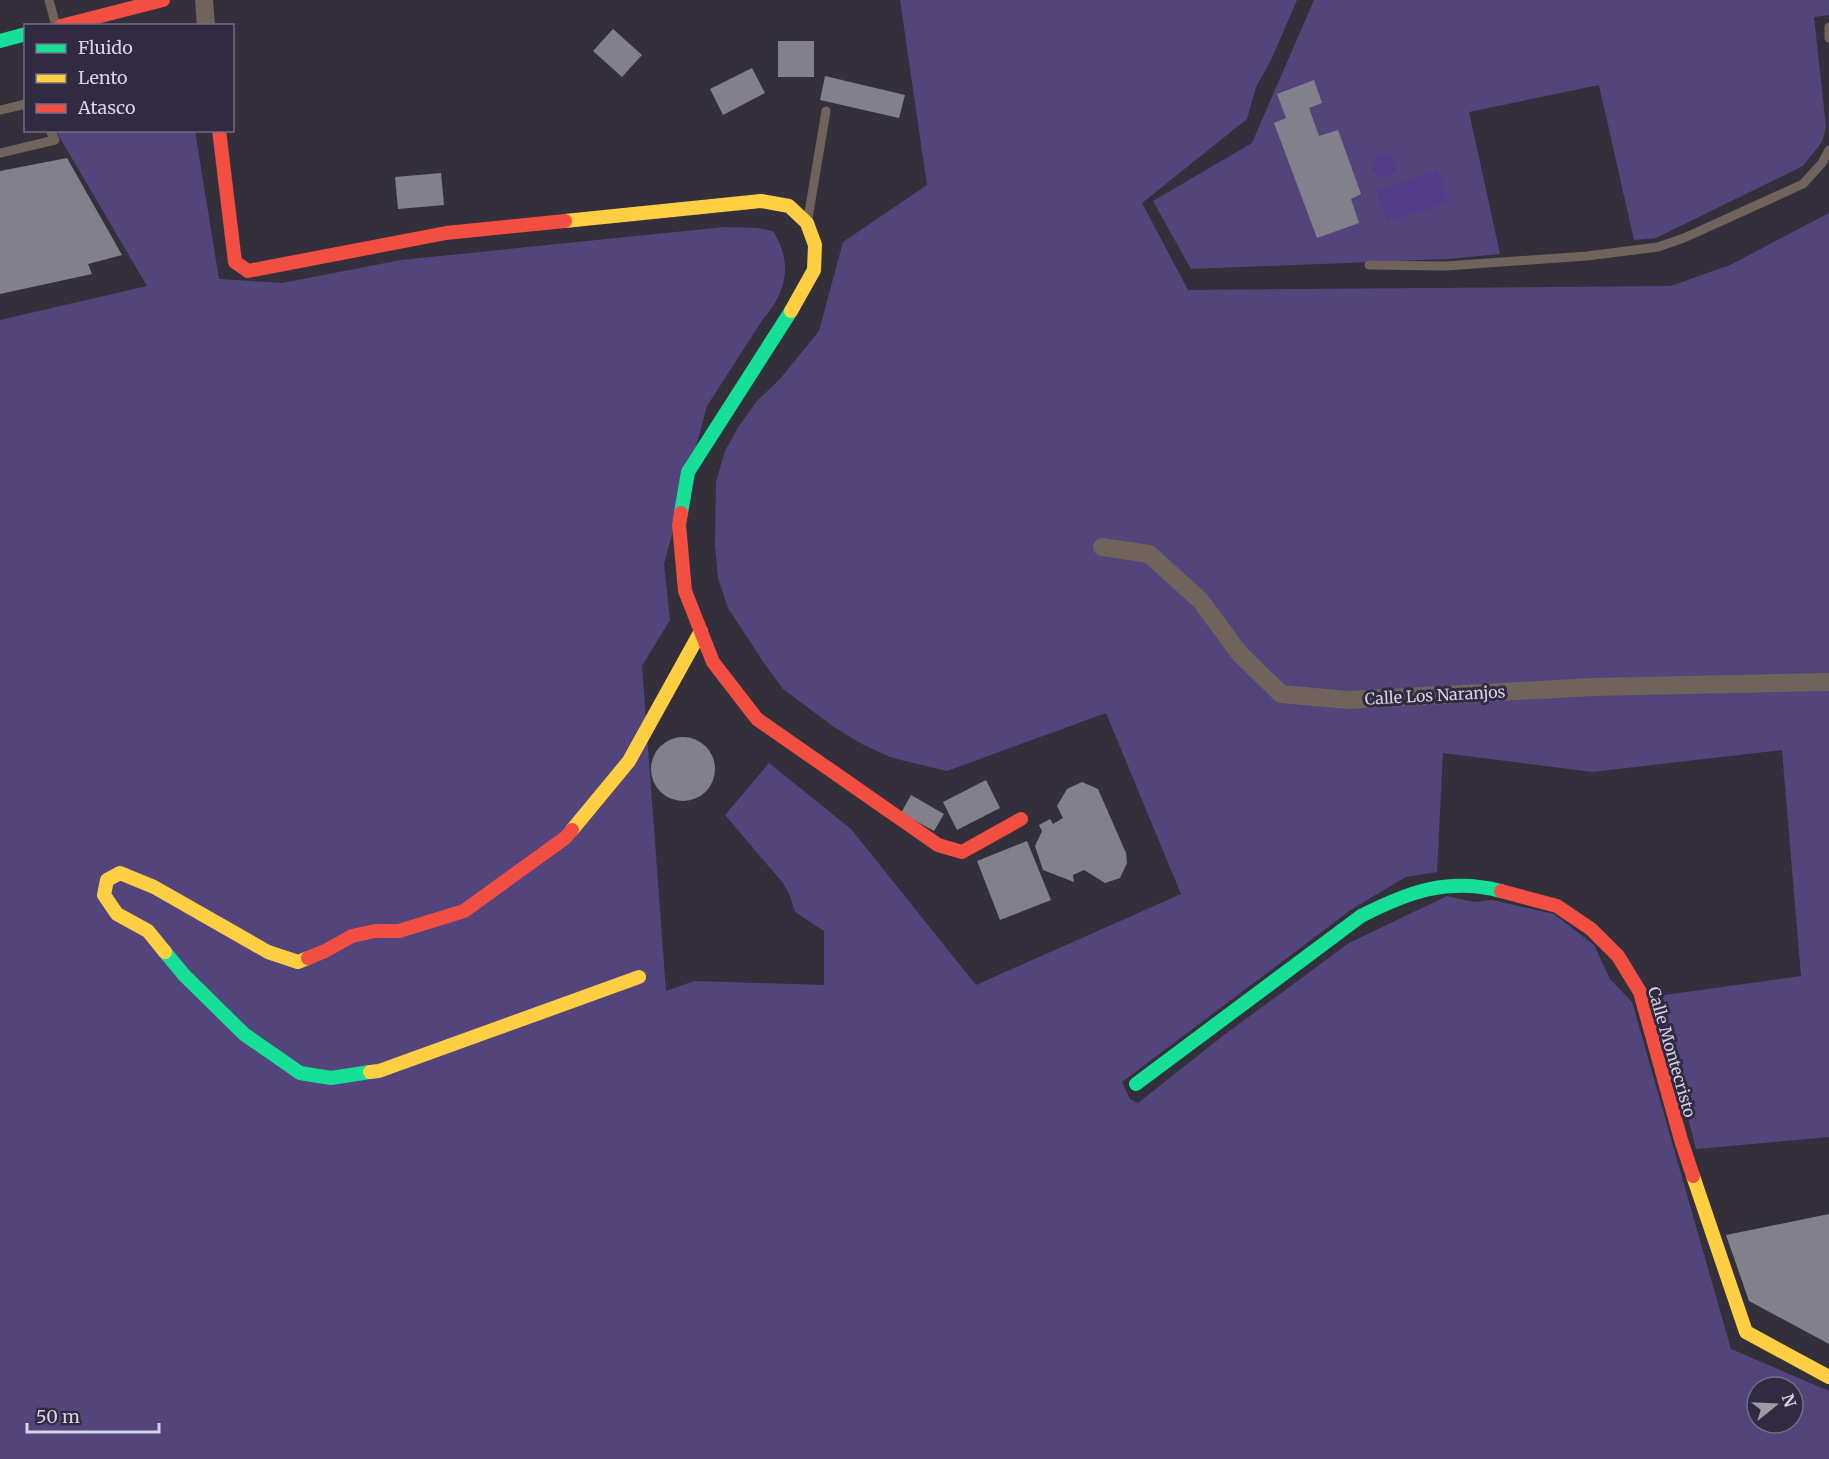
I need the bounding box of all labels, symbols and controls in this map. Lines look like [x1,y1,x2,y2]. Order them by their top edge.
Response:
legend [24,24,234,132]
text: Fluido [78,36,133,59]
text: Lento [78,66,128,89]
text: Atasco [77,96,136,119]
street label: Calle Los Naranjos [1364,681,1506,709]
street label: Calle Montecristo [1644,984,1700,1120]
north arrow [1745,1375,1805,1435]
text: N [1778,1391,1801,1410]
scale bar [27,1396,159,1434]
text: 50 m [36,1405,80,1428]

